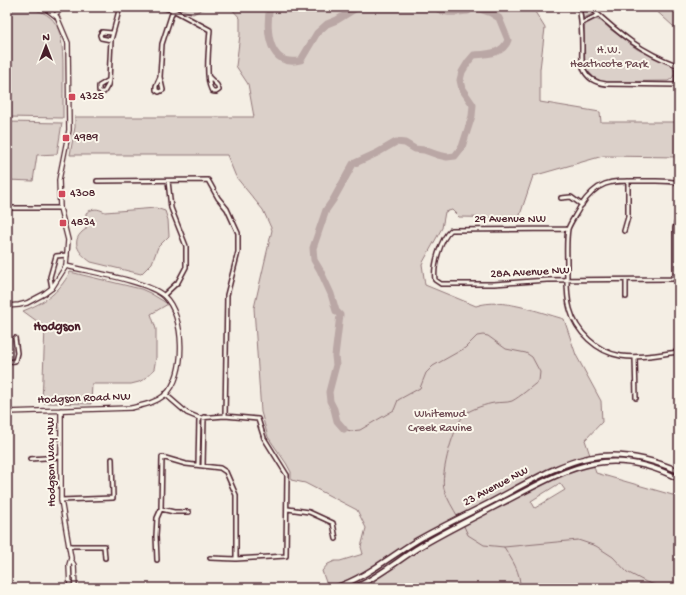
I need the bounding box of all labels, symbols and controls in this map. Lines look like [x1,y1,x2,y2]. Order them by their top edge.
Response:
north arrow [26,26,66,66]
text: N [42,32,50,44]
park label: H.W. Heathcote Park [570,44,650,72]
place label: 4325 [80,90,104,104]
marker: 4325 [67,92,77,102]
place label: 4989 [74,131,98,145]
marker: 4989 [61,133,71,143]
place label: 4308 [70,187,96,201]
marker: 4308 [57,189,67,199]
street label: 29 Avenue NW [474,213,546,227]
place label: 4834 [71,216,95,230]
marker: 4834 [58,218,68,228]
street label: 28A Avenue NW [490,264,570,282]
district label: Hodgson [34,320,81,335]
street label: Hodgson Road NW [37,390,131,408]
park label: Whitemud Creek Ravine [408,408,473,436]
street label: Hodgson Way NW [44,417,60,507]
street label: 23 Avenue NW [461,464,531,510]

